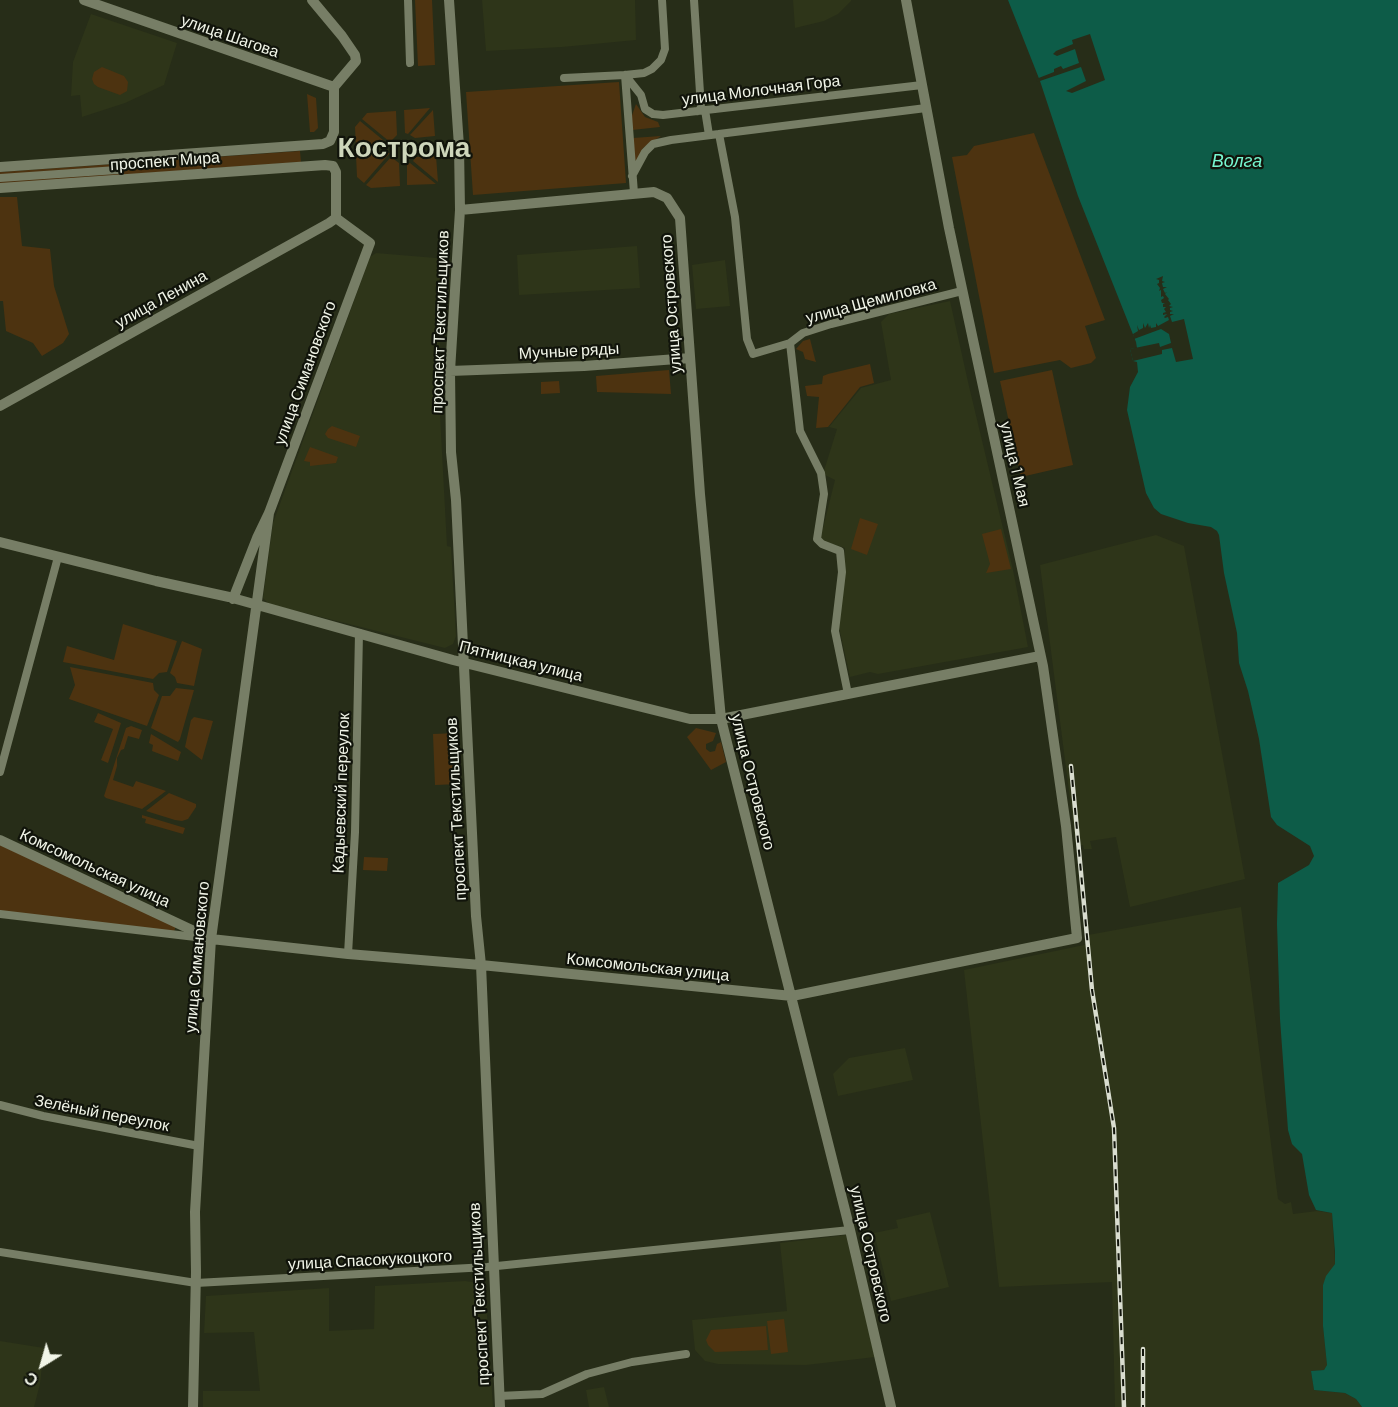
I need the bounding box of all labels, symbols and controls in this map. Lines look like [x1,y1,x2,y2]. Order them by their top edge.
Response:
street label: улица Шагова [178,10,282,62]
street label: улица Молочная Гора [681,71,841,109]
district label: Кострома [338,131,470,165]
street label: проспект Мира [110,148,220,174]
water label: Волга [1212,150,1262,172]
street label: проспект Текстильщиков [427,230,453,414]
street label: улица Островского [657,234,685,374]
street label: улица Ленина [112,266,210,332]
street label: улица Щемиловка [804,274,938,328]
street label: улица Симановского [270,298,340,448]
street label: Мучные ряды [518,339,620,363]
street label: улица 1 Мая [996,419,1034,509]
street label: Пятницкая улица [457,636,585,686]
street label: Кадыевский переулок [329,712,353,874]
street label: улица Островского [727,712,779,852]
street label: проспект Текстильщиков [442,717,470,901]
street label: Комсомольская улица [17,825,173,911]
street label: улица Симановского [181,880,213,1034]
street label: Комсомольская улица [566,949,730,985]
street label: Зелёный переулок [33,1091,171,1135]
street label: улица Островского [846,1184,896,1324]
street label: проспект Текстильщиков [465,1202,493,1386]
street label: улица Спасокукоцкого [287,1246,453,1274]
north arrow [12,1335,72,1395]
text: С [21,1369,41,1391]

